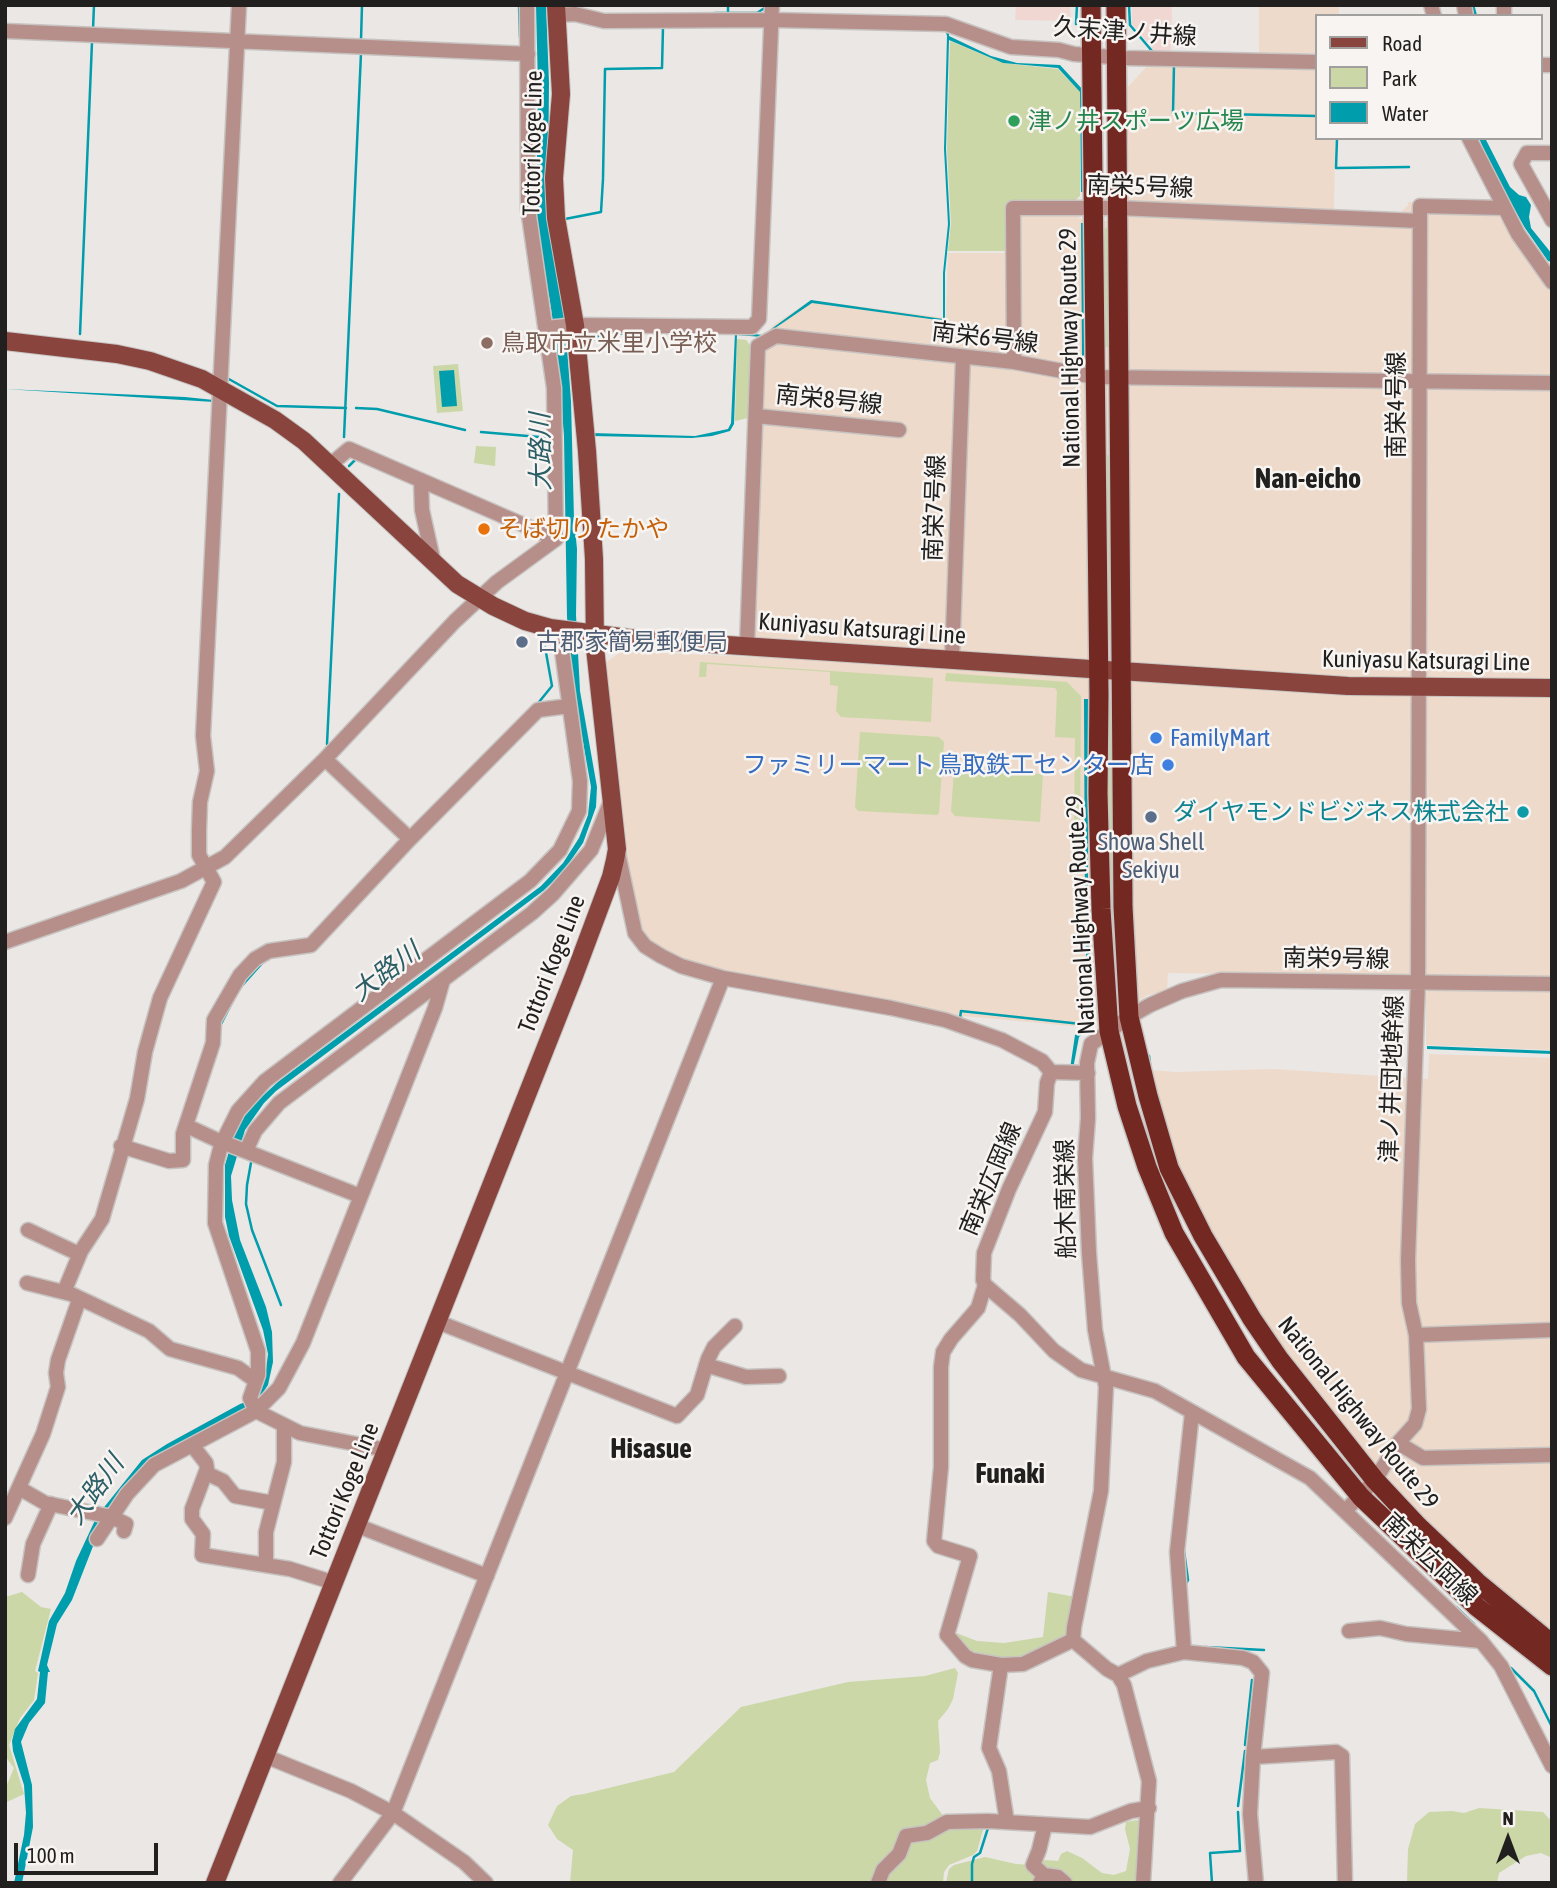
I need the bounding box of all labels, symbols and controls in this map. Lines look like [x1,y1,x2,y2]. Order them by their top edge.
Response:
street label: 久末津ノ井線 [1052,13,1198,51]
legend [1316,14,1543,140]
text: Road [1382,31,1422,55]
text: Park [1382,66,1417,90]
street label: Tottori Koge Line [517,70,549,216]
text: Water [1382,101,1428,125]
place label: 津ノ井スポーツ広場 [1028,107,1244,135]
marker: 津ノ井スポーツ広場 [1006,113,1022,129]
street label: 南栄5号線 [1086,171,1194,203]
street label: National Highway Route 29 [1054,228,1086,468]
street label: 南栄6号線 [930,317,1040,359]
place label: 鳥取市立米里小学校 [501,329,717,357]
marker: 鳥取市立米里小学校 [479,335,495,351]
street label: 南栄4号線 [1382,351,1410,459]
street label: 南栄8号線 [774,380,884,420]
water label: 大路川 [525,413,557,491]
street label: 南栄7号線 [919,454,951,562]
district label: Nan-eicho [1255,462,1361,496]
place label: そば切り たかや [498,515,669,543]
marker: そば切り たかや [476,521,492,537]
street label: Kuniyasu Katsuragi Line [757,607,967,651]
place label: 古郡家簡易郵便局 [536,628,728,656]
marker: 古郡家簡易郵便局 [514,634,530,650]
street label: Kuniyasu Katsuragi Line [1322,645,1530,677]
place label: FamilyMart [1170,724,1270,752]
marker: FamilyMart [1148,730,1164,746]
place label: ファミリーマート 鳥取鉄工センター店 [743,751,1154,779]
marker: ファミリーマート 鳥取鉄工センター店 [1160,757,1176,773]
street label: National Highway Route 29 [1060,795,1102,1035]
place label: ダイヤモンドビジネス株式会社 [1173,798,1509,826]
marker: ダイヤモンドビジネス株式会社 [1515,804,1531,820]
marker: Showa Shell Sekiyu [1143,809,1159,825]
place label: Showa Shell Sekiyu [1098,828,1204,884]
street label: Tottori Koge Line [513,891,591,1037]
water label: 大路川 [345,936,427,1008]
street label: 南栄9号線 [1282,944,1390,974]
street label: 津ノ井団地幹線 [1375,995,1409,1163]
street label: 南栄広岡線 [954,1118,1028,1240]
street label: 船木南栄線 [1051,1139,1081,1259]
street label: National Highway Route 29 [1271,1311,1445,1515]
street label: Tottori Koge Line [304,1418,386,1564]
district label: Hisasue [610,1432,692,1466]
water label: 大路川 [59,1449,131,1531]
district label: Funaki [975,1457,1045,1491]
street label: 南栄広岡線 [1377,1507,1483,1611]
north arrow [1473,1804,1543,1874]
text: N [1502,1807,1514,1829]
scale bar [18,1828,161,1872]
text: 100 m [27,1843,75,1867]

